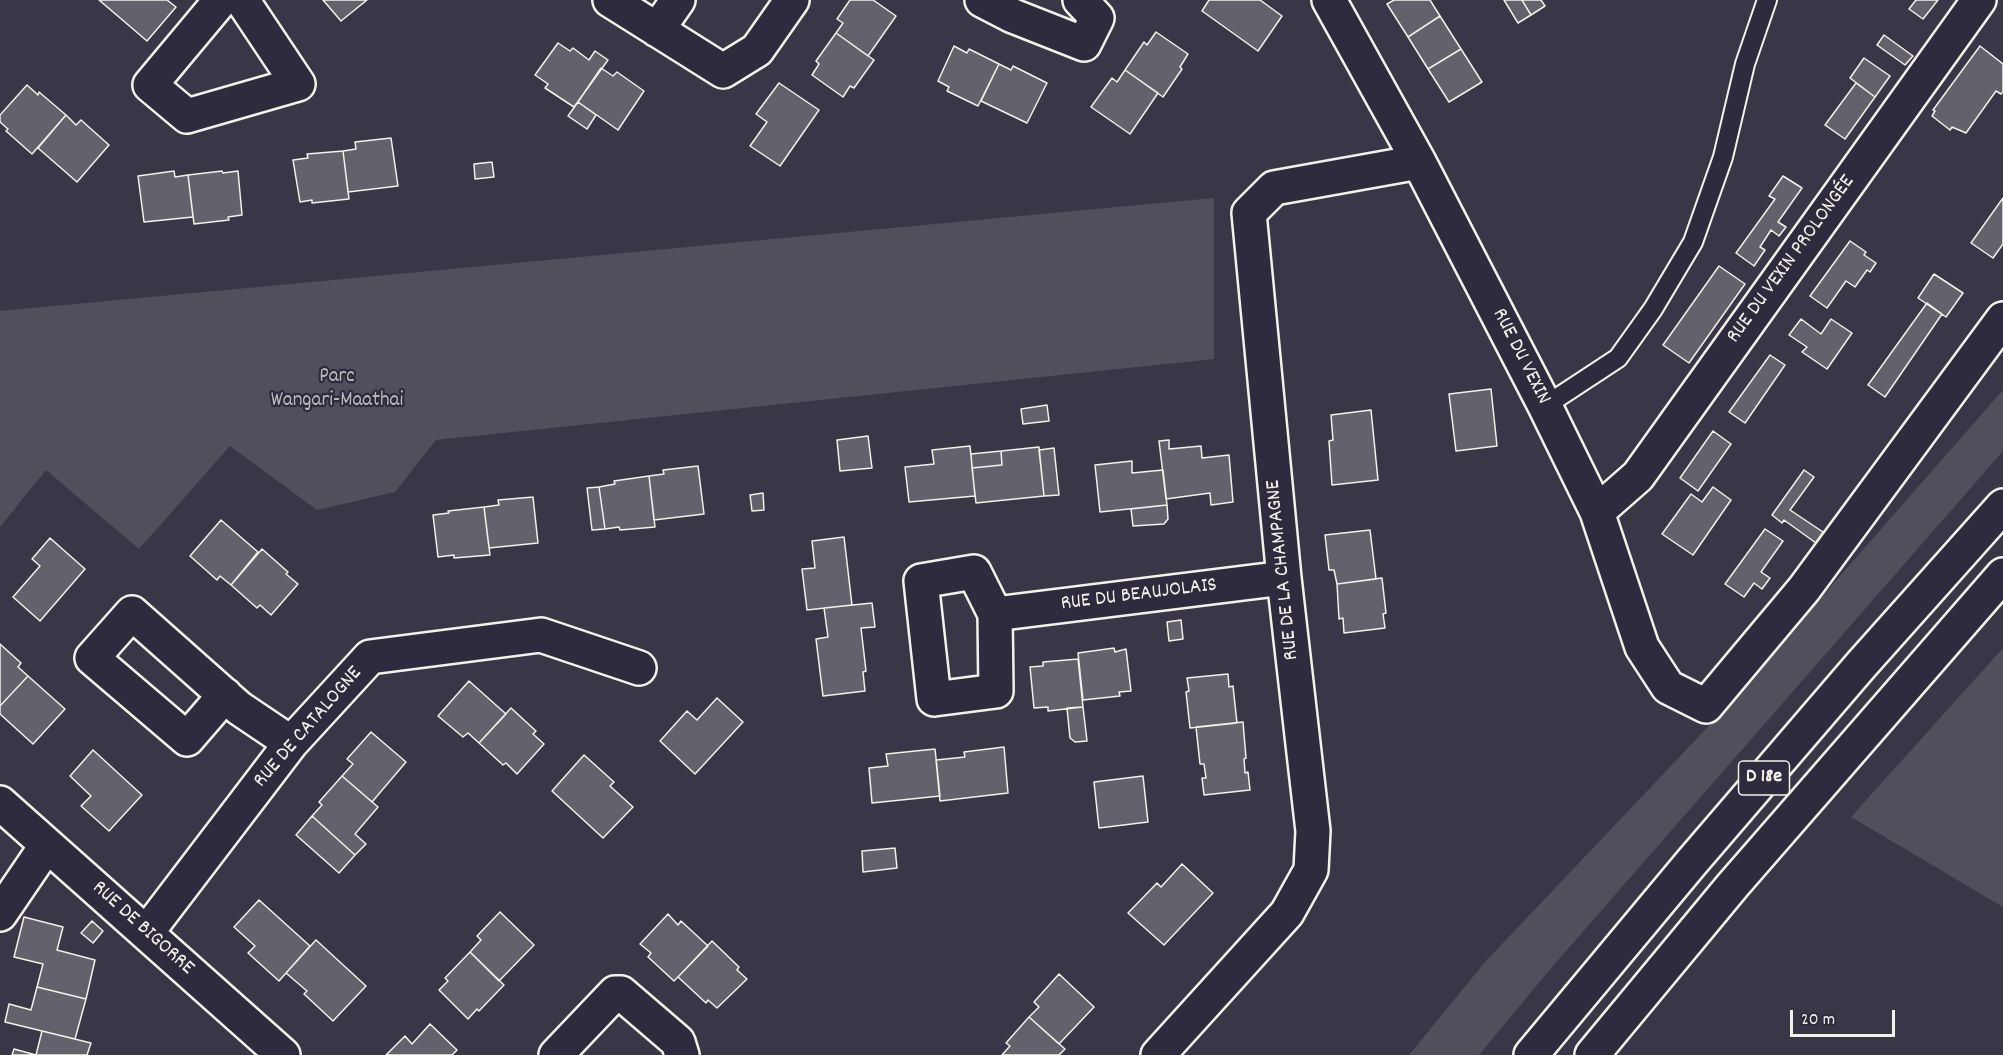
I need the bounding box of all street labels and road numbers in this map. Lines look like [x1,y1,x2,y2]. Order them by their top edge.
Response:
street label: RUE DU VEXIN PROLONGÉE [1723,171,1861,349]
street label: RUE DU VEXIN [1485,305,1555,409]
street label: RUE DE LA CHAMPAGNE [1262,479,1306,661]
street label: RUE DU BEAUJOLAIS [1060,574,1218,618]
street label: RUE DE CATALOGNE [249,662,369,794]
road number: D 18e [1738,761,1790,795]
street label: RUE DE BIGORRE [86,876,198,982]

